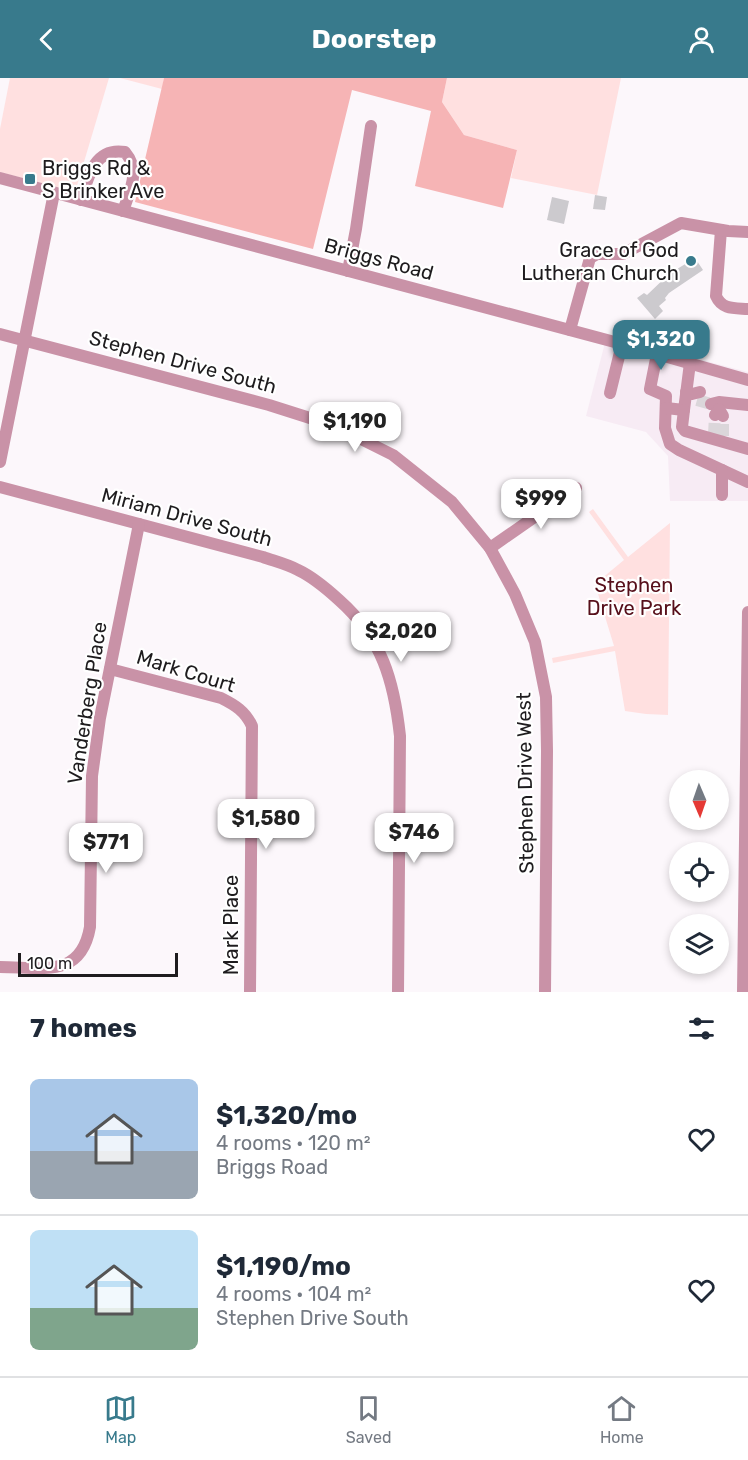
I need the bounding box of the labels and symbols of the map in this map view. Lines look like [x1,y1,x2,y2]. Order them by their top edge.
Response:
place label: Briggs Rd & S Brinker Ave [42,156,165,203]
marker: Briggs Rd & S Brinker Ave [23,172,37,186]
street label: Briggs Road [322,233,436,285]
place label: Grace of God Lutheran Church [521,238,679,285]
marker: Grace of God Lutheran Church [684,254,698,268]
pin: $1,320 [612,320,710,371]
street label: Stephen Drive South [87,325,279,399]
pin: $1,190 [306,402,404,453]
pin: $999 [505,479,577,530]
street label: Miriam Drive South [99,483,275,551]
park label: Stephen Drive Park [587,573,682,620]
pin: $2,020 [352,612,450,663]
street label: Vanderberg Place [62,620,112,786]
street label: Mark Court [134,645,238,697]
street label: Stephen Drive West [511,692,539,874]
north arrow [669,770,729,830]
pin: $1,580 [217,799,315,850]
pin: $746 [378,813,450,864]
pin: $771 [70,823,142,874]
street label: Mark Place [219,875,243,975]
scale bar [18,950,178,978]

